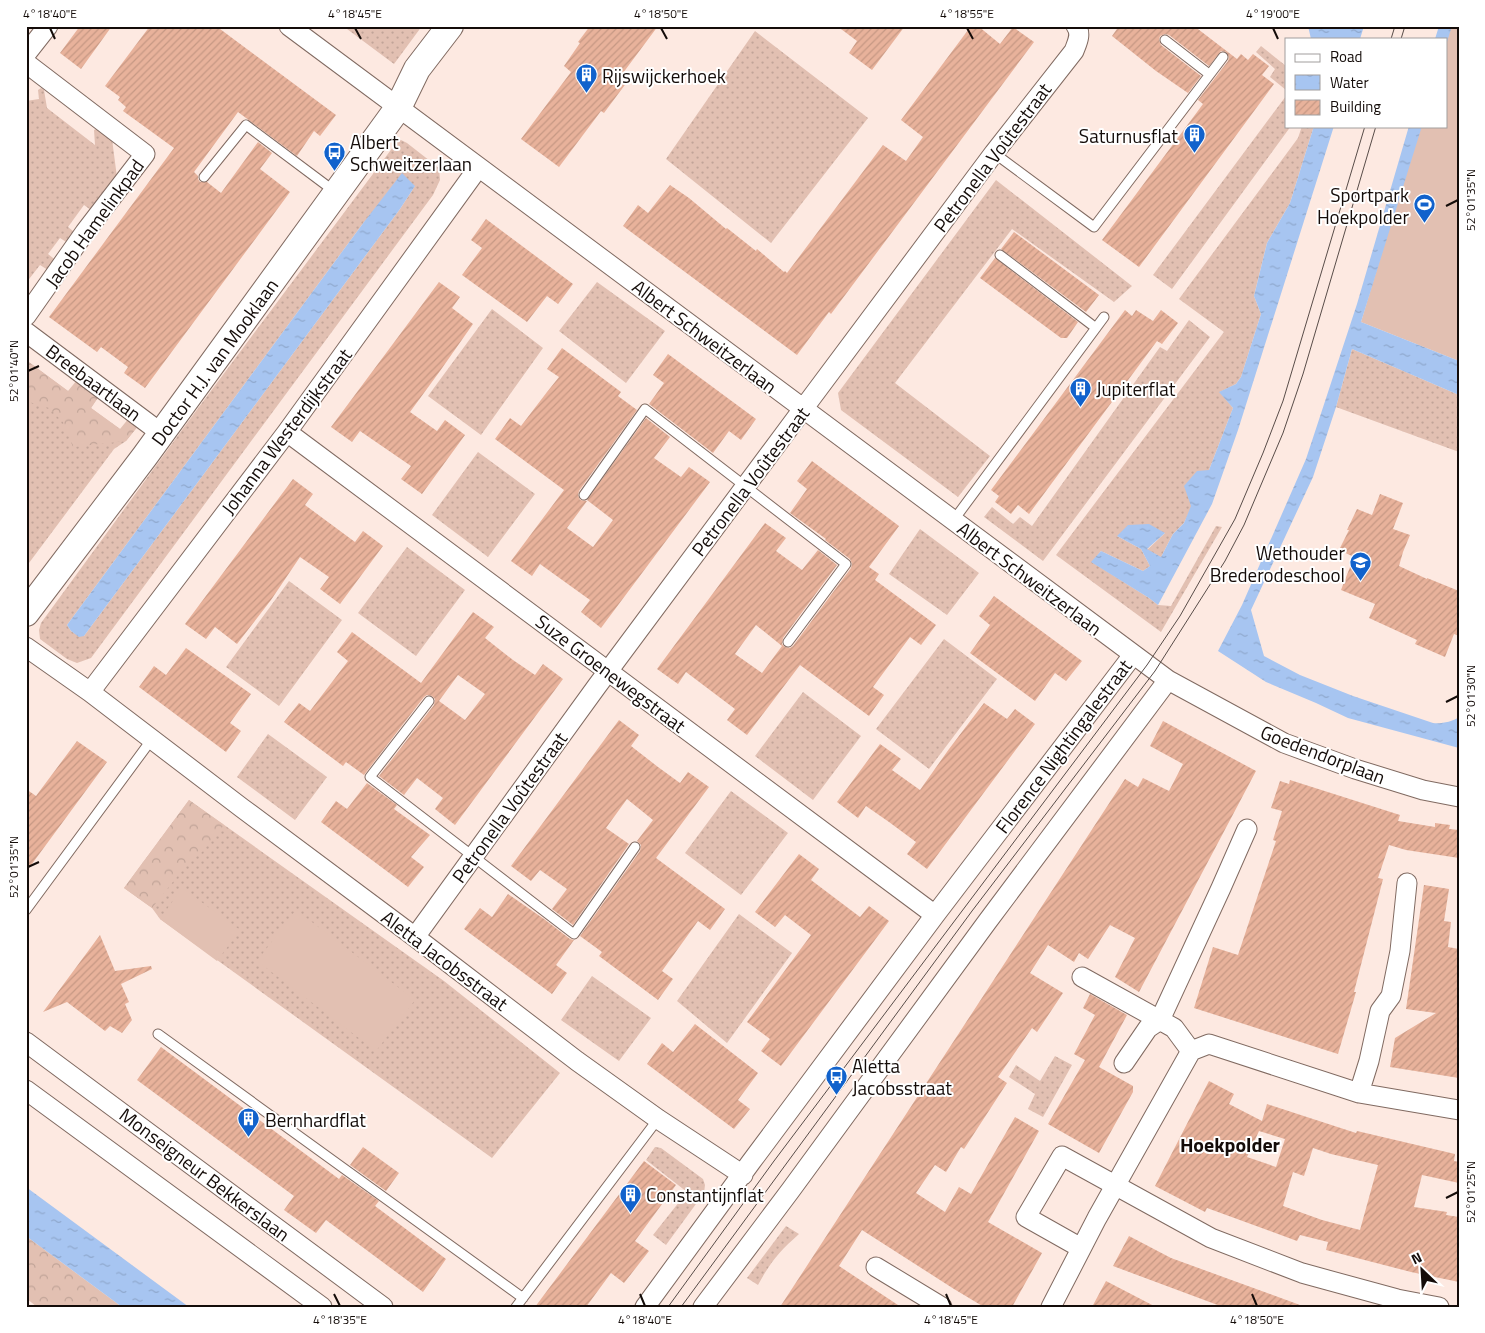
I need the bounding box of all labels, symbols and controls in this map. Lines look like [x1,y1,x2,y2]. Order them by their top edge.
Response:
text: 4°18'40"E [23,4,77,23]
text: 4°18'45"E [328,4,382,23]
text: 4°18'50"E [634,4,688,23]
text: 4°18'55"E [940,4,994,23]
text: 4°19'00"E [1246,4,1300,23]
legend [1285,38,1448,128]
text: Road [1330,45,1362,68]
place label: Rijswijckerhoek [602,61,726,90]
building icon: Rijswijckerhoek [574,63,598,94]
text: Water [1330,71,1369,94]
street label: Petronella Voûtestraat [926,76,1058,238]
text: Building [1330,95,1381,118]
place label: Saturnusflat [1079,121,1178,150]
building icon: Saturnusflat [1182,123,1206,154]
place label: Albert Schweitzerlaan [350,127,472,178]
bus stop icon: Albert Schweitzerlaan [322,140,346,171]
street label: Jacob Hamelinkpad [37,153,151,293]
text: 52°01'35"N [1461,169,1480,231]
place label: Sportpark Hoekpolder [1317,180,1409,231]
sports icon: Sportpark Hoekpolder [1413,193,1437,224]
street label: Doctor H.J. van Mooklaan [143,272,284,451]
street label: Albert Schweitzerlaan [627,272,783,400]
street label: Breebaartlaan [40,336,148,428]
text: 52°01'40"N [4,340,23,402]
street label: Johanna Westerdijkstraat [214,341,359,520]
place label: Jupiterflat [1096,374,1176,403]
building icon: Jupiterflat [1068,376,1092,407]
street label: Petronella Voûtestraat [684,400,816,562]
street label: Albert Schweitzerlaan [952,514,1108,642]
place label: Wethouder Brederodeschool [1210,538,1345,589]
school or university icon: Wethouder Brederodeschool [1349,551,1373,582]
street label: Suze Groenewegstraat [530,607,693,739]
street label: Florence Nightingalestraat [988,653,1138,839]
text: 52°01'30"N [1461,665,1480,727]
street label: Goedendorplaan [1256,717,1390,791]
street label: Petronella Voûtestraat [444,725,574,889]
text: 52°01'35"N [4,836,23,898]
street label: Aletta Jacobsstraat [376,903,515,1018]
place label: Aletta Jacobsstraat [852,1051,952,1102]
bus stop icon: Aletta Jacobsstraat [824,1064,848,1095]
street label: Monseigneur Bekkerslaan [114,1100,296,1248]
place label: Bernhardflat [265,1105,366,1134]
building icon: Bernhardflat [237,1107,261,1138]
district label: Hoekpolder [1180,1129,1281,1160]
text: 52°01'25"N [1461,1161,1480,1223]
place label: Constantijnflat [646,1180,764,1209]
building icon: Constantijnflat [618,1182,642,1213]
north arrow [1398,1246,1448,1296]
text: N [1407,1246,1425,1269]
text: 4°18'35"E [313,1310,367,1329]
text: 4°18'40"E [618,1310,672,1329]
text: 4°18'45"E [924,1310,978,1329]
text: 4°18'50"E [1230,1310,1284,1329]

